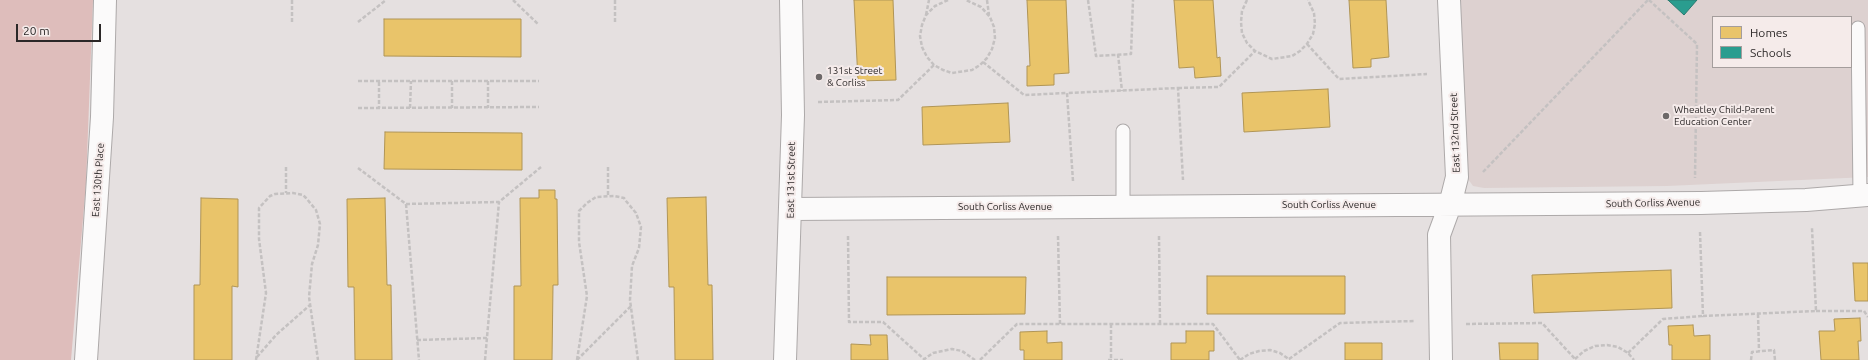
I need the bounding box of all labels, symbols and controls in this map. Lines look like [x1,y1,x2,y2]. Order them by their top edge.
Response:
scale bar [18,16,103,42]
legend [1712,16,1852,68]
text: 20 m [23,24,50,37]
text: Homes [1750,26,1788,39]
text: Schools [1750,46,1791,59]
place label: 131st Street & Corliss [827,65,882,88]
marker: 131st Street & Corliss [814,72,824,82]
street label: East 132nd Street [1448,93,1462,173]
place label: Wheatley Child-Parent Education Center [1674,104,1774,128]
marker: Wheatley Child-Parent Education Center [1661,111,1671,121]
street label: East 131st Street [784,142,798,218]
street label: East 130th Place [89,143,107,217]
street label: South Corliss Avenue [1606,196,1700,210]
street label: South Corliss Avenue [1282,199,1376,211]
street label: South Corliss Avenue [958,201,1052,213]

